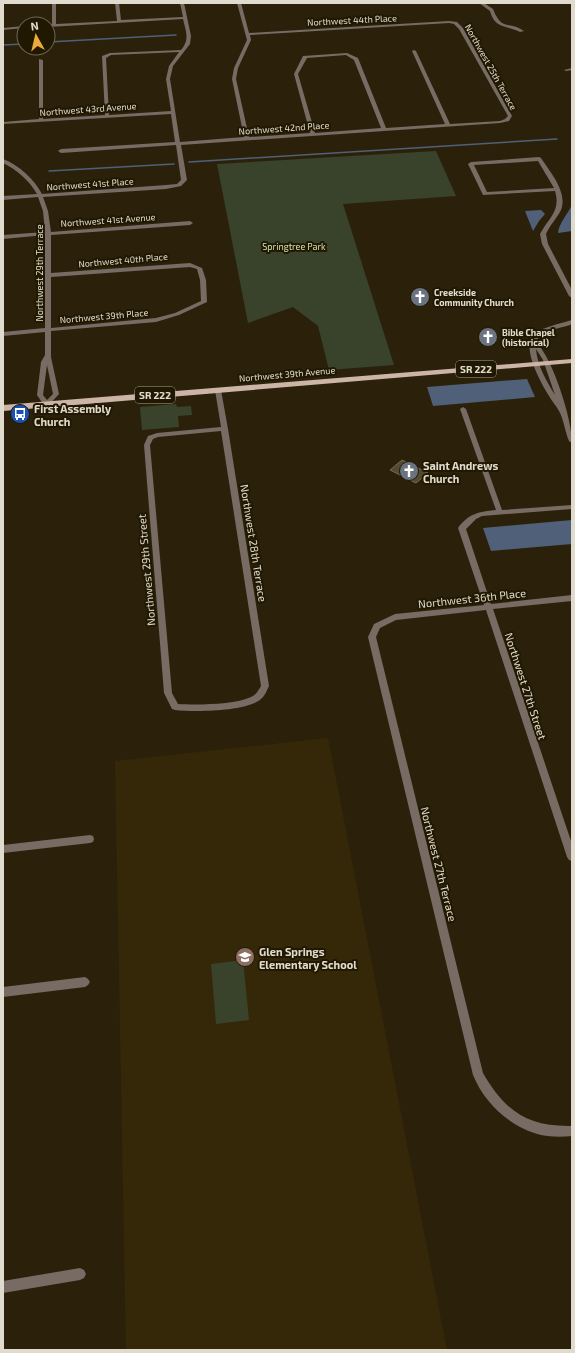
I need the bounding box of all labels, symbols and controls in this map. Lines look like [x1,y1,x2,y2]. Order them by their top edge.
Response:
street label: Northwest 44th Place [307,12,397,28]
north arrow [16,16,56,56]
text: N [30,19,39,33]
street label: Northwest 25th Terrace [463,22,519,112]
street label: Northwest 43rd Avenue [39,100,137,118]
street label: Northwest 42nd Place [238,119,330,137]
street label: Northwest 41st Place [46,175,134,193]
street label: Northwest 41st Avenue [60,211,156,229]
street label: Northwest 29th Terrace [34,224,45,322]
park label: Springtree Park [262,241,326,252]
street label: Northwest 40th Place [78,251,168,269]
church icon: Creekside Community Church [409,286,431,308]
place label: Creekside Community Church [434,287,514,309]
street label: Northwest 39th Place [59,307,149,325]
church icon: Bible Chapel (historical) [477,326,499,348]
place label: Bible Chapel (historical) [502,327,555,348]
road number: SR 222 [456,361,496,377]
street label: Northwest 39th Avenue [238,364,336,384]
road number: SR 222 [135,387,175,403]
place label: First Assembly Church [34,402,112,428]
bus stop icon: First Assembly Church [9,403,31,425]
place label: Saint Andrews Church [423,459,498,485]
church icon: Saint Andrews Church [398,460,420,482]
street label: Northwest 28th Terrace [238,483,270,603]
street label: Northwest 29th Street [135,514,157,626]
street label: Northwest 36th Place [417,586,527,610]
street label: Northwest 27th Street [503,631,549,741]
street label: Northwest 27th Terrace [418,805,460,923]
place label: Glen Springs Elementary School [259,945,357,972]
school or university icon: Glen Springs Elementary School [234,946,256,968]

